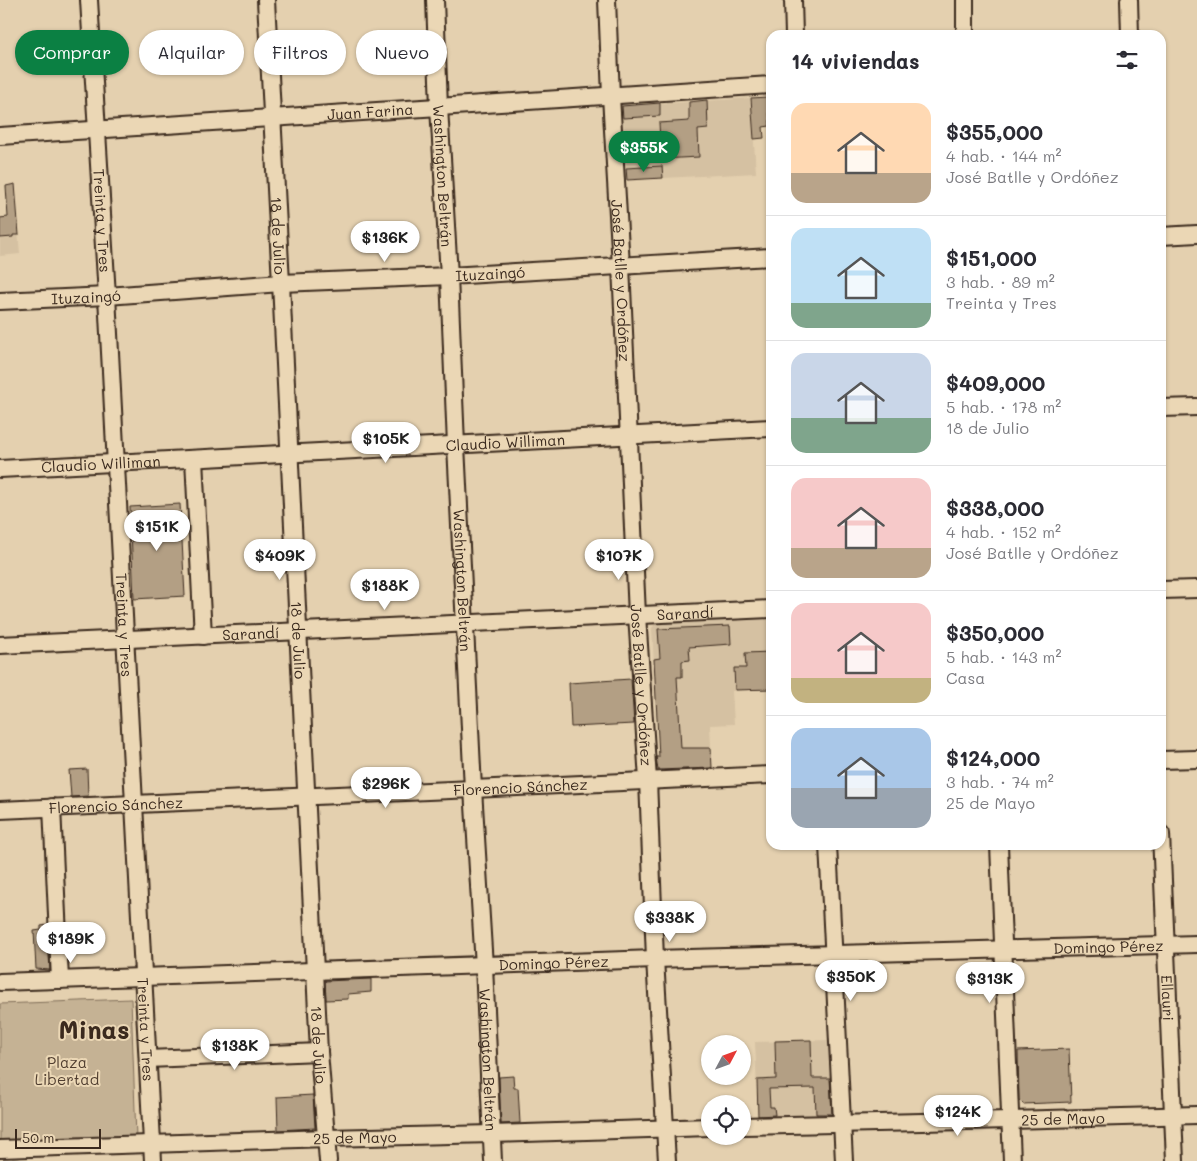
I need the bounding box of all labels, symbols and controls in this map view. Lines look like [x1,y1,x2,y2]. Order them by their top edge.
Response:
chip: Comprar [15,30,129,75]
chip: Alquilar [139,30,244,75]
chip: Filtros [254,30,346,75]
chip: Nuevo [356,30,447,75]
icon: filters [1113,46,1141,74]
text: 14 viviendas [791,47,919,74]
street label: Juan Farina [326,99,414,124]
street label: Washington Beltrán [429,104,457,248]
text: $355,000 [946,118,1043,145]
icon: home [831,123,891,183]
pin: $355K [609,130,679,173]
text: $355K [620,136,668,157]
text: 4 hab. · 144 m² [946,145,1062,166]
text: José Batlle y Ordóñez [946,166,1119,187]
street label: Treinta y Tres [89,168,116,273]
street label: 18 de Julio [266,196,291,275]
street label: José Batlle y Ordóñez [607,199,635,362]
pin: $136K [350,220,420,263]
text: $136K [362,226,408,247]
text: $151,000 [946,244,1037,271]
icon: home [831,248,891,308]
street label: Ituzaingó [455,262,526,286]
text: 3 hab. · 89 m² [946,271,1055,292]
street label: Ituzaingó [51,285,121,309]
text: Treinta y Tres [946,292,1057,313]
text: $409,000 [946,369,1045,396]
icon: home [831,373,891,433]
text: 5 hab. · 178 m² [946,396,1061,417]
text: 18 de Julio [946,417,1029,438]
pin: $105K [351,422,421,464]
text: $105K [362,427,410,448]
street label: Claudio Williman [445,429,565,455]
street label: Claudio Williman [41,450,161,477]
text: $338,000 [946,494,1044,521]
icon: home [831,498,891,558]
street label: Washington Beltrán [449,509,476,652]
pin: $151K [122,510,192,552]
text: $151K [135,515,179,536]
text: 4 hab. · 152 m² [946,521,1061,542]
pin: $409K [245,538,315,581]
pin: $107K [584,538,654,581]
text: José Batlle y Ordóñez [946,542,1119,563]
text: $409K [255,544,305,565]
text: $107K [596,544,642,565]
pin: $188K [350,568,420,611]
street label: Treinta y Tres [112,573,137,677]
text: $188K [361,574,409,595]
street label: 18 de Julio [287,601,311,680]
street label: Sarandí [656,602,714,624]
street label: José Batlle y Ordóñez [627,604,657,767]
text: $350,000 [946,619,1044,646]
street label: Sarandí [222,622,280,645]
icon: home [831,623,891,683]
text: 5 hab. · 143 m² [946,646,1061,667]
text: Casa [946,667,985,688]
text: $124,000 [946,744,1040,771]
icon: home [831,748,891,808]
pin: $296K [351,766,421,809]
text: 3 hab. · 74 m² [946,771,1054,792]
text: $296K [362,772,410,793]
street label: Florencio Sánchez [453,774,588,800]
street label: Florencio Sánchez [48,792,183,818]
text: 25 de Mayo [946,792,1035,813]
pin: $338K [635,900,705,943]
text: $338K [645,906,695,927]
pin: $189K [36,922,106,964]
text: $189K [47,927,95,948]
street label: Domingo Pérez [1053,935,1164,958]
street label: Domingo Pérez [498,951,609,974]
pin: $350K [816,960,886,1002]
pin: $313K [955,962,1025,1004]
text: $350K [826,965,876,986]
text: $313K [967,967,1013,988]
street label: Ellauri [1157,975,1179,1021]
street label: Treinta y Tres [133,977,159,1082]
street label: Washington Beltrán [475,988,502,1131]
street label: 18 de Julio [307,1005,332,1084]
district label: Minas [59,1013,129,1045]
pin: $138K [200,1028,270,1071]
text: $138K [211,1034,259,1055]
north arrow [701,1035,751,1085]
map controls [701,1035,751,1145]
park label: Plaza Libertad [35,1052,99,1089]
pin: $124K [923,1094,993,1137]
button: locate [701,1095,751,1145]
text: $124K [935,1100,981,1121]
street label: 25 de Mayo [1021,1107,1105,1130]
scale bar [15,1126,101,1149]
street label: 25 de Mayo [313,1126,397,1148]
text: 50 m [22,1128,54,1147]

